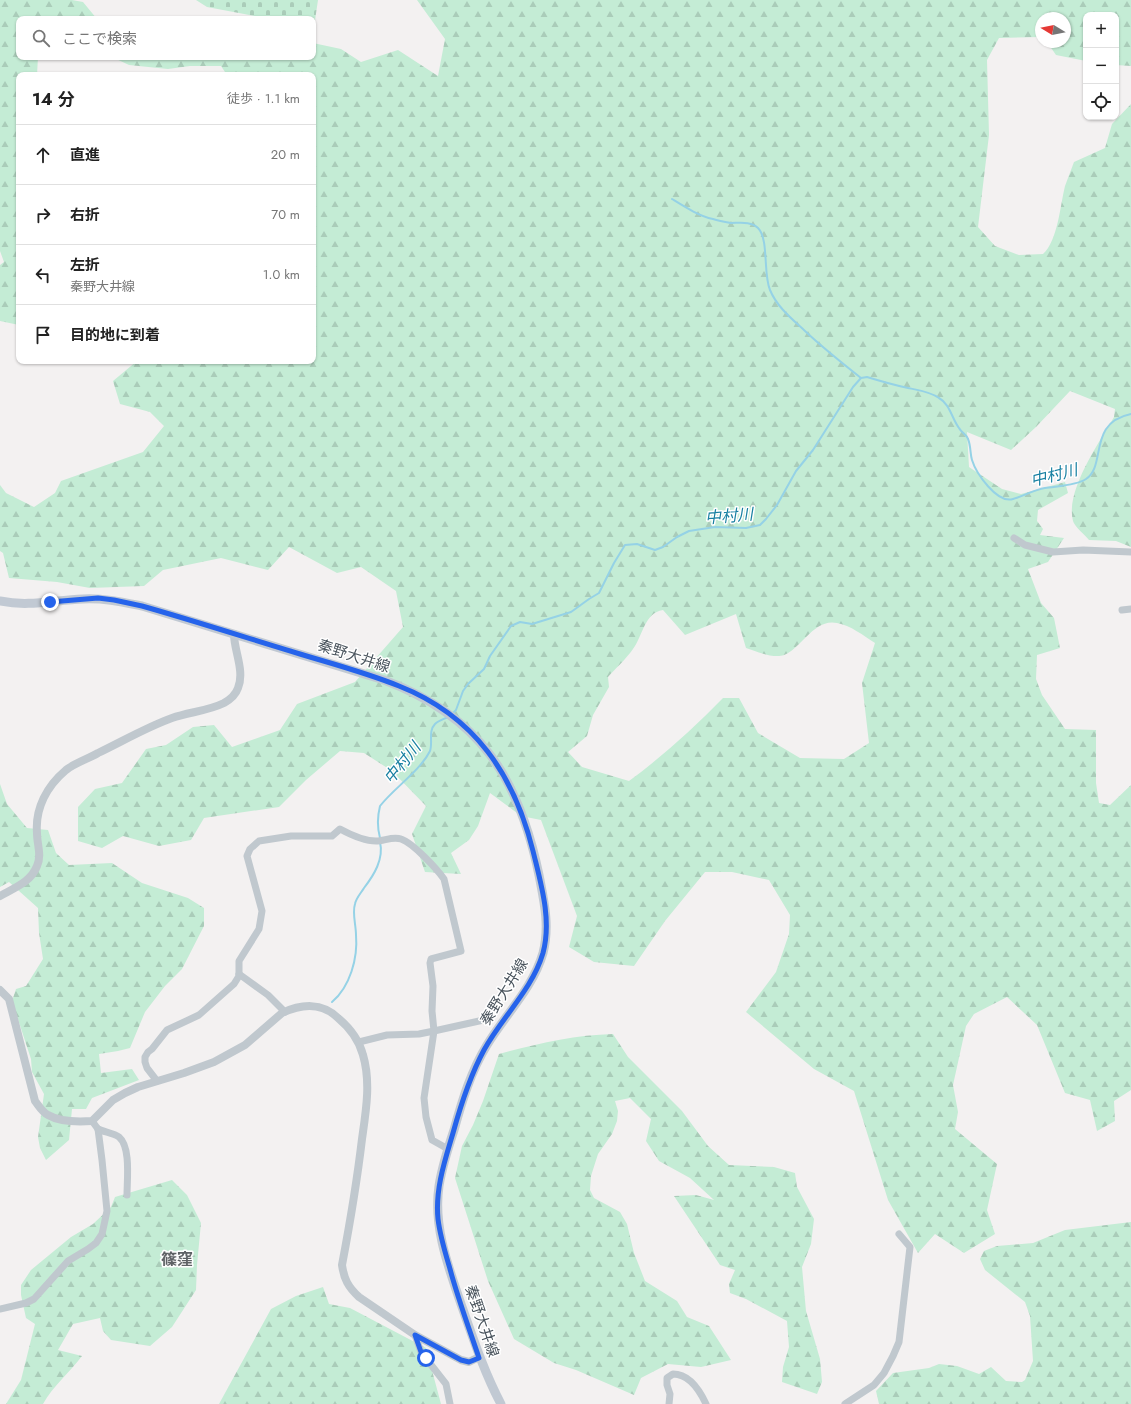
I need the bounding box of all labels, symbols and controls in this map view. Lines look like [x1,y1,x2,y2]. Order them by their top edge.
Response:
north arrow [1035,12,1071,48]
map controls [1083,12,1119,120]
button: + [1083,12,1119,48]
search box [16,16,316,60]
icon: search [30,27,52,49]
text: ここで検索 [62,28,137,50]
button: − [1083,48,1119,84]
button: locate [1083,84,1119,120]
text: 14 分 [32,87,75,111]
text: 徒歩 · 1.1 km [227,89,300,108]
icon: ahead [32,144,54,166]
text: 直進 [70,144,100,166]
text: 20 m [271,145,300,164]
icon: right [32,204,54,226]
text: 右折 [70,204,100,226]
text: 70 m [271,205,300,224]
text: 左折 [70,254,100,276]
icon: left [32,264,54,286]
text: 1.0 km [263,265,300,284]
text: 秦野大井線 [70,277,135,296]
icon: arrive [32,324,54,346]
text: 目的地に到着 [70,324,160,346]
water label: 中村川 [1028,458,1082,492]
water label: 中村川 [704,502,756,530]
route end [41,593,59,611]
street label: 秦野大井線 [315,634,393,678]
water label: 中村川 [378,736,427,789]
street label: 秦野大井線 [475,954,533,1030]
district label: 篠窪 [161,1248,193,1271]
street label: 秦野大井線 [459,1282,505,1360]
route start [417,1349,435,1367]

